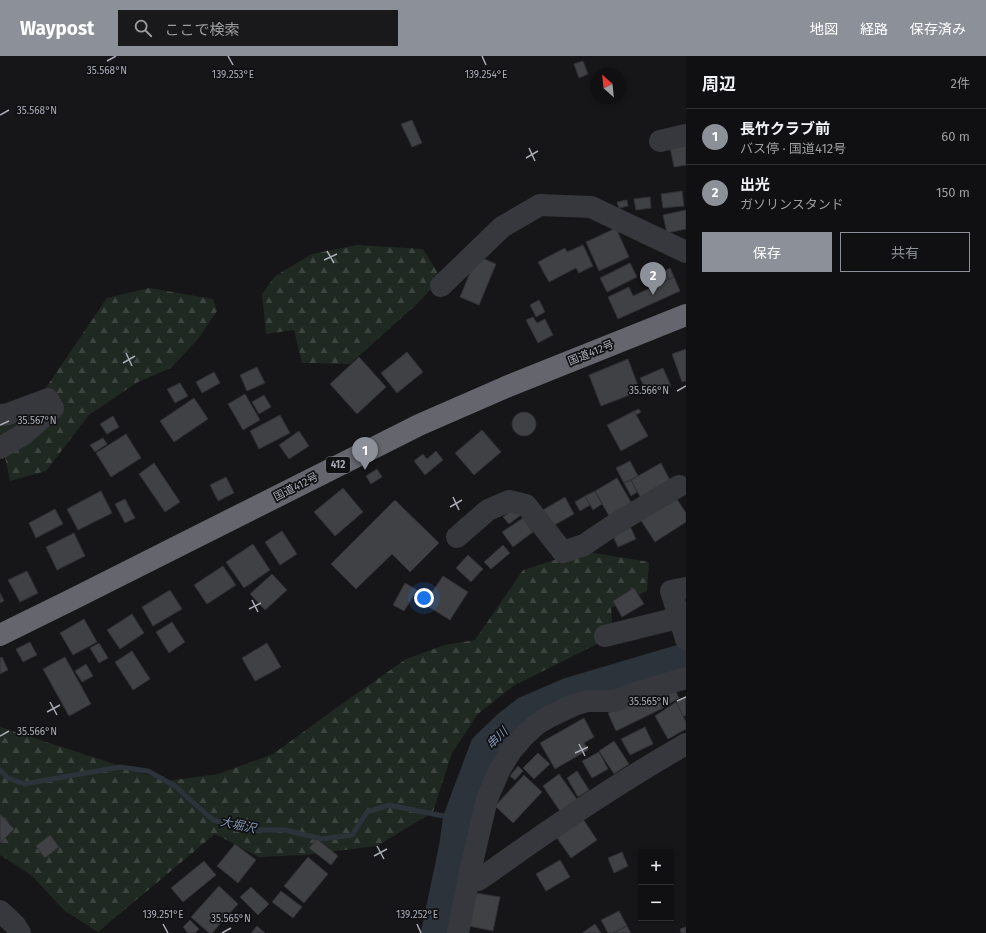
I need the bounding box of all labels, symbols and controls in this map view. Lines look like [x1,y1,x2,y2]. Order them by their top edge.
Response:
search box [118,10,398,46]
text: Waypost [20,17,94,40]
icon: search [132,17,154,39]
text: ここで検索 [164,21,239,39]
text: 地図 [810,21,838,38]
text: 経路 [860,21,888,38]
text: 保存済み [910,21,966,38]
text: 35.568°N [87,65,127,77]
north arrow [590,68,626,104]
text: 139.253°E [212,69,254,81]
text: 139.254°E [465,69,507,81]
text: 周辺 [702,74,736,95]
text: 2件 [951,76,970,91]
text: 35.568°N [17,105,57,117]
text: 長竹クラブ前 [740,120,830,138]
text: 1 [712,129,718,144]
text: 60 m [941,129,970,144]
text: バス停 · 国道412号 [740,141,846,156]
text: 出光 [740,176,770,194]
text: 2 [712,185,718,200]
text: 150 m [936,185,970,200]
text: ガソリンスタンド [740,197,844,212]
button: 保存 [702,232,832,272]
button: 共有 [840,232,970,272]
pin: 2 [640,262,666,295]
street label: 国道412号 [566,338,616,368]
text: 35.566°N [629,385,669,397]
text: 35.567°N [17,415,57,427]
pin: 1 [352,437,378,470]
road number: 412 [326,457,350,473]
street label: 国道412号 [271,470,321,504]
your location [414,588,434,608]
text: 35.565°N [629,696,669,708]
water label: 串川 [483,723,512,751]
text: 35.566°N [17,726,57,738]
water label: 大堀沢 [219,814,259,836]
map controls [638,849,674,921]
button: + [638,849,674,885]
button: − [638,885,674,921]
text: 139.251°E [142,909,184,921]
text: 139.252°E [396,909,438,921]
text: 35.565°N [211,913,251,925]

